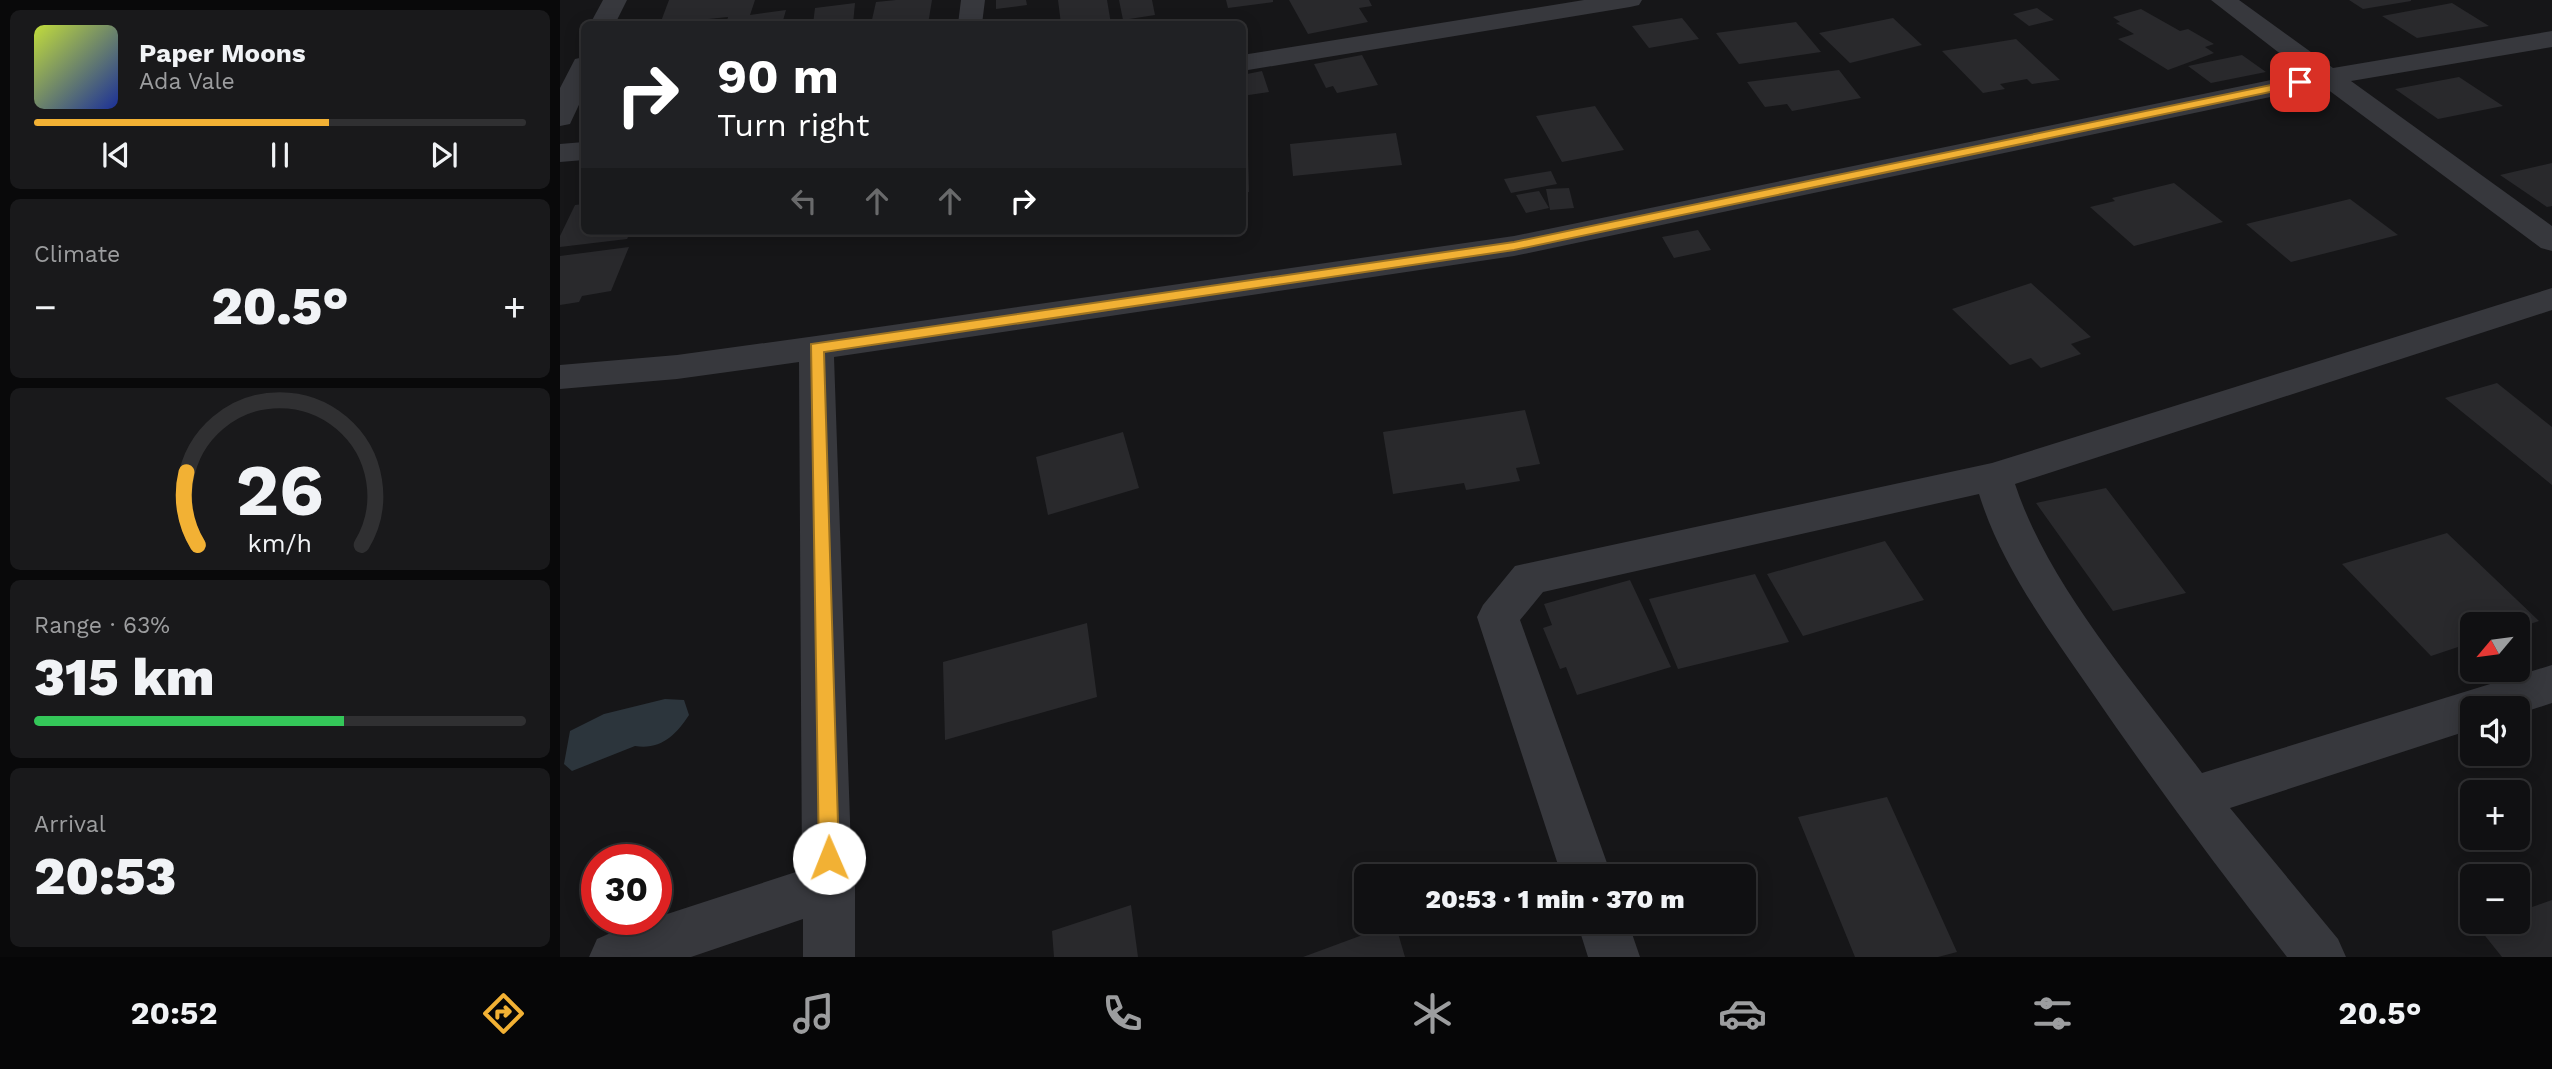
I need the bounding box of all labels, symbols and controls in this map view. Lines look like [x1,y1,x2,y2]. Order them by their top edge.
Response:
text: Paper Moons [139,38,306,68]
text: 90 m [717,47,839,105]
icon: right [602,49,693,140]
pin [2270,52,2330,112]
icon: arrive [2281,63,2319,101]
text: Ada Vale [139,68,235,95]
text: Turn right [717,106,869,144]
icon: previous [97,136,135,174]
icon: pause [261,136,299,174]
icon: next [425,136,463,174]
icon: left [785,182,823,220]
icon: ahead [858,182,896,220]
icon: ahead [931,182,969,220]
icon: right [1004,182,1042,220]
text: Climate [34,241,120,268]
text: 20.5° [211,276,349,337]
text: − [34,285,57,329]
text: + [503,285,526,329]
text: 26 [236,447,324,533]
text: km/h [248,528,312,557]
text: Range · 63% [34,612,170,639]
north arrow [2460,612,2530,682]
map controls [2460,612,2530,934]
text: 315 km [34,647,215,708]
button: sound [2460,696,2530,766]
button: + [2460,780,2530,850]
text: Arrival [34,811,106,838]
position arrow [792,821,866,895]
speed limit sign: 30 [581,844,672,935]
text: 20:53 [34,846,176,907]
button: − [2460,864,2530,934]
text: 20:53 · 1 min · 370 m [1425,884,1685,914]
icon: directions [479,989,528,1038]
icon: music [789,989,838,1038]
icon: phone [1098,989,1147,1038]
icon: climate [1408,989,1457,1038]
icon: car [1718,989,1767,1038]
icon: filters [2028,989,2077,1038]
text: 20:52 [130,994,218,1032]
text: 20.5° [2338,994,2422,1032]

